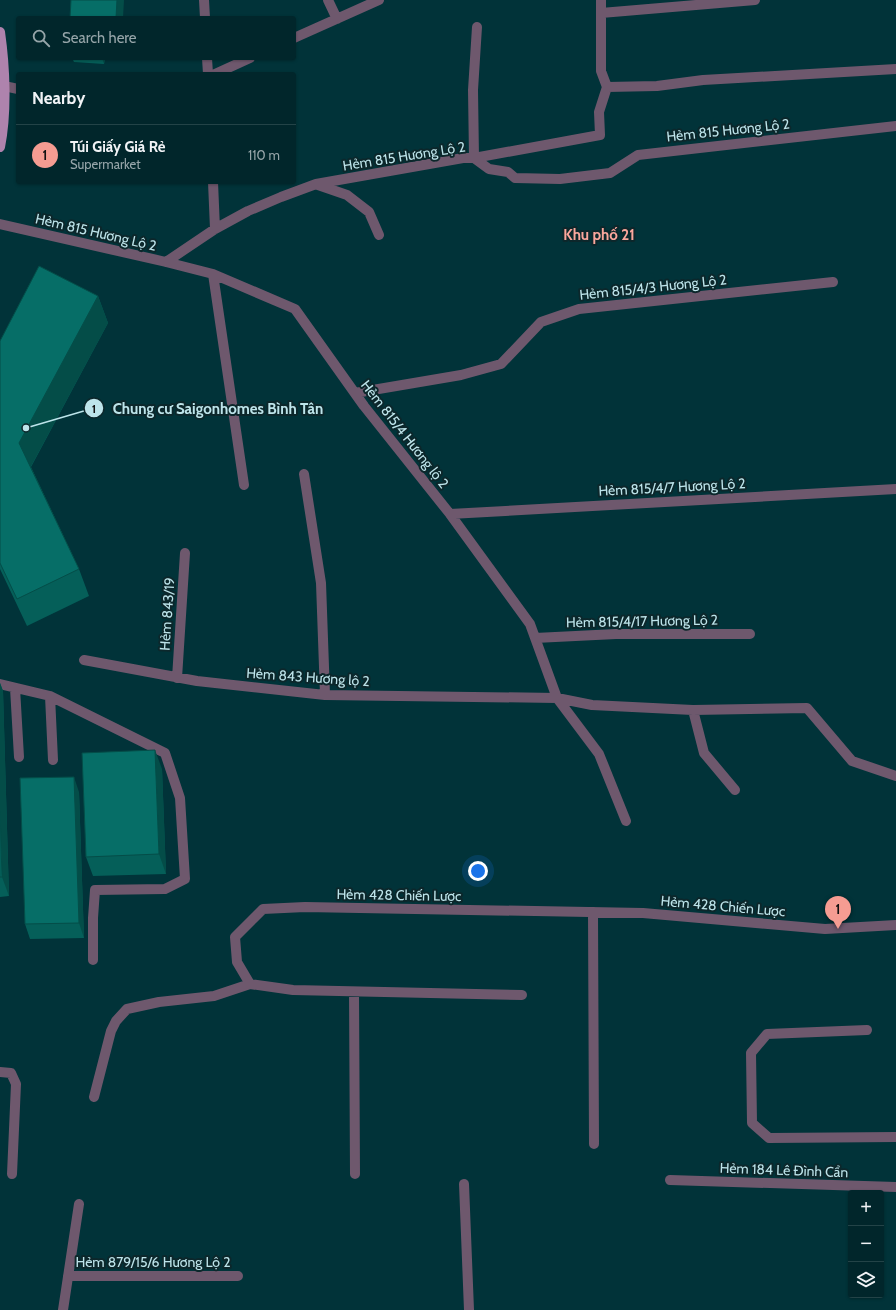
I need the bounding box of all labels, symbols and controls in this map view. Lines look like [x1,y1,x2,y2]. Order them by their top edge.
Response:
search box [16,16,296,60]
icon: search [30,27,52,49]
text: Search here [62,29,137,47]
text: Nearby [32,88,85,108]
street label: Hẻm 815 Hương Lộ 2 [665,115,791,145]
street label: Hẻm 815 Hương Lộ 2 [341,137,467,175]
text: Túi Giấy Giá Rẻ [70,138,166,156]
text: 1 [43,147,47,163]
text: 110 m [248,147,280,163]
text: Supermarket [70,156,141,172]
street label: Hẻm 815 Hương Lộ 2 [34,209,158,255]
district label: Khu phố 21 [563,226,635,244]
street label: Hẻm 815/4/3 Hương Lộ 2 [578,270,728,304]
street label: Hẻm 815/4 Hương lộ 2 [357,376,453,492]
callout: Chung cư Saigonhomes Bình Tân [84,395,331,422]
text: Chung cư Saigonhomes Bình Tân [113,400,323,418]
text: 1 [92,401,96,416]
street label: Hẻm 815/4/7 Hương Lộ 2 [598,474,746,500]
street label: Hẻm 843/19 [155,577,179,651]
street label: Hẻm 815/4/17 Hương Lộ 2 [566,611,718,631]
street label: Hẻm 843 Hương lộ 2 [246,664,370,690]
your location [468,861,488,881]
street label: Hẻm 428 Chiến Lược [336,885,462,905]
street label: Hẻm 428 Chiến Lược [660,892,786,920]
pin: 1 [825,896,851,929]
street label: Hẻm 184 Lê Đình Cẩn [719,1159,849,1181]
map controls [848,1190,884,1298]
button: + [848,1190,884,1226]
button: − [848,1226,884,1262]
street label: Hẻm 879/15/6 Hương Lộ 2 [76,1253,231,1271]
button: layers [848,1262,884,1298]

